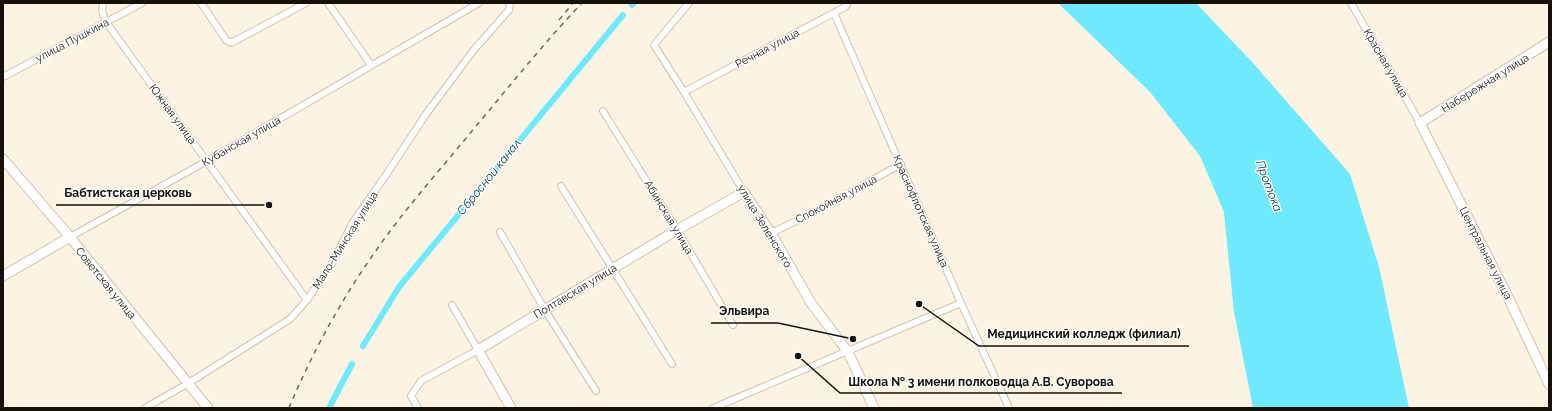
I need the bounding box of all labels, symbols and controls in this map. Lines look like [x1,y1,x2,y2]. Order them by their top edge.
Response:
street label: улица Пушкина [33,16,111,65]
street label: Речная улица [733,26,802,71]
street label: Красная улица [1361,26,1411,100]
street label: Набережная улица [1439,51,1531,116]
street label: Южная улица [146,82,199,147]
street label: Кубанская улица [200,114,283,169]
water label: Сбросной канал [454,136,524,218]
street label: Краснофлотская улица [890,153,951,269]
water label: Протока [1253,158,1285,214]
street label: Спокойная улица [793,172,879,226]
street label: Абинская улица [641,178,696,257]
callout: Бабтистская церковь [56,181,200,205]
street label: улица Зеленского [735,182,795,270]
text: Бабтистская церковь [64,186,192,200]
street label: Мало-Минская улица [310,189,381,291]
street label: Центральная улица [1457,205,1515,302]
street label: Советская улица [73,245,139,322]
street label: Полтавская улица [531,261,619,321]
callout: Эльвира [711,299,778,323]
text: Эльвира [719,304,769,318]
callout: Медицинский колледж (филиал) [979,322,1189,346]
text: Медицинский колледж (филиал) [987,327,1181,341]
callout: Школа № 3 имени полководца А.В. Суворова [840,369,1122,393]
text: Школа № 3 имени полководца А.В. Суворова [848,375,1114,389]

